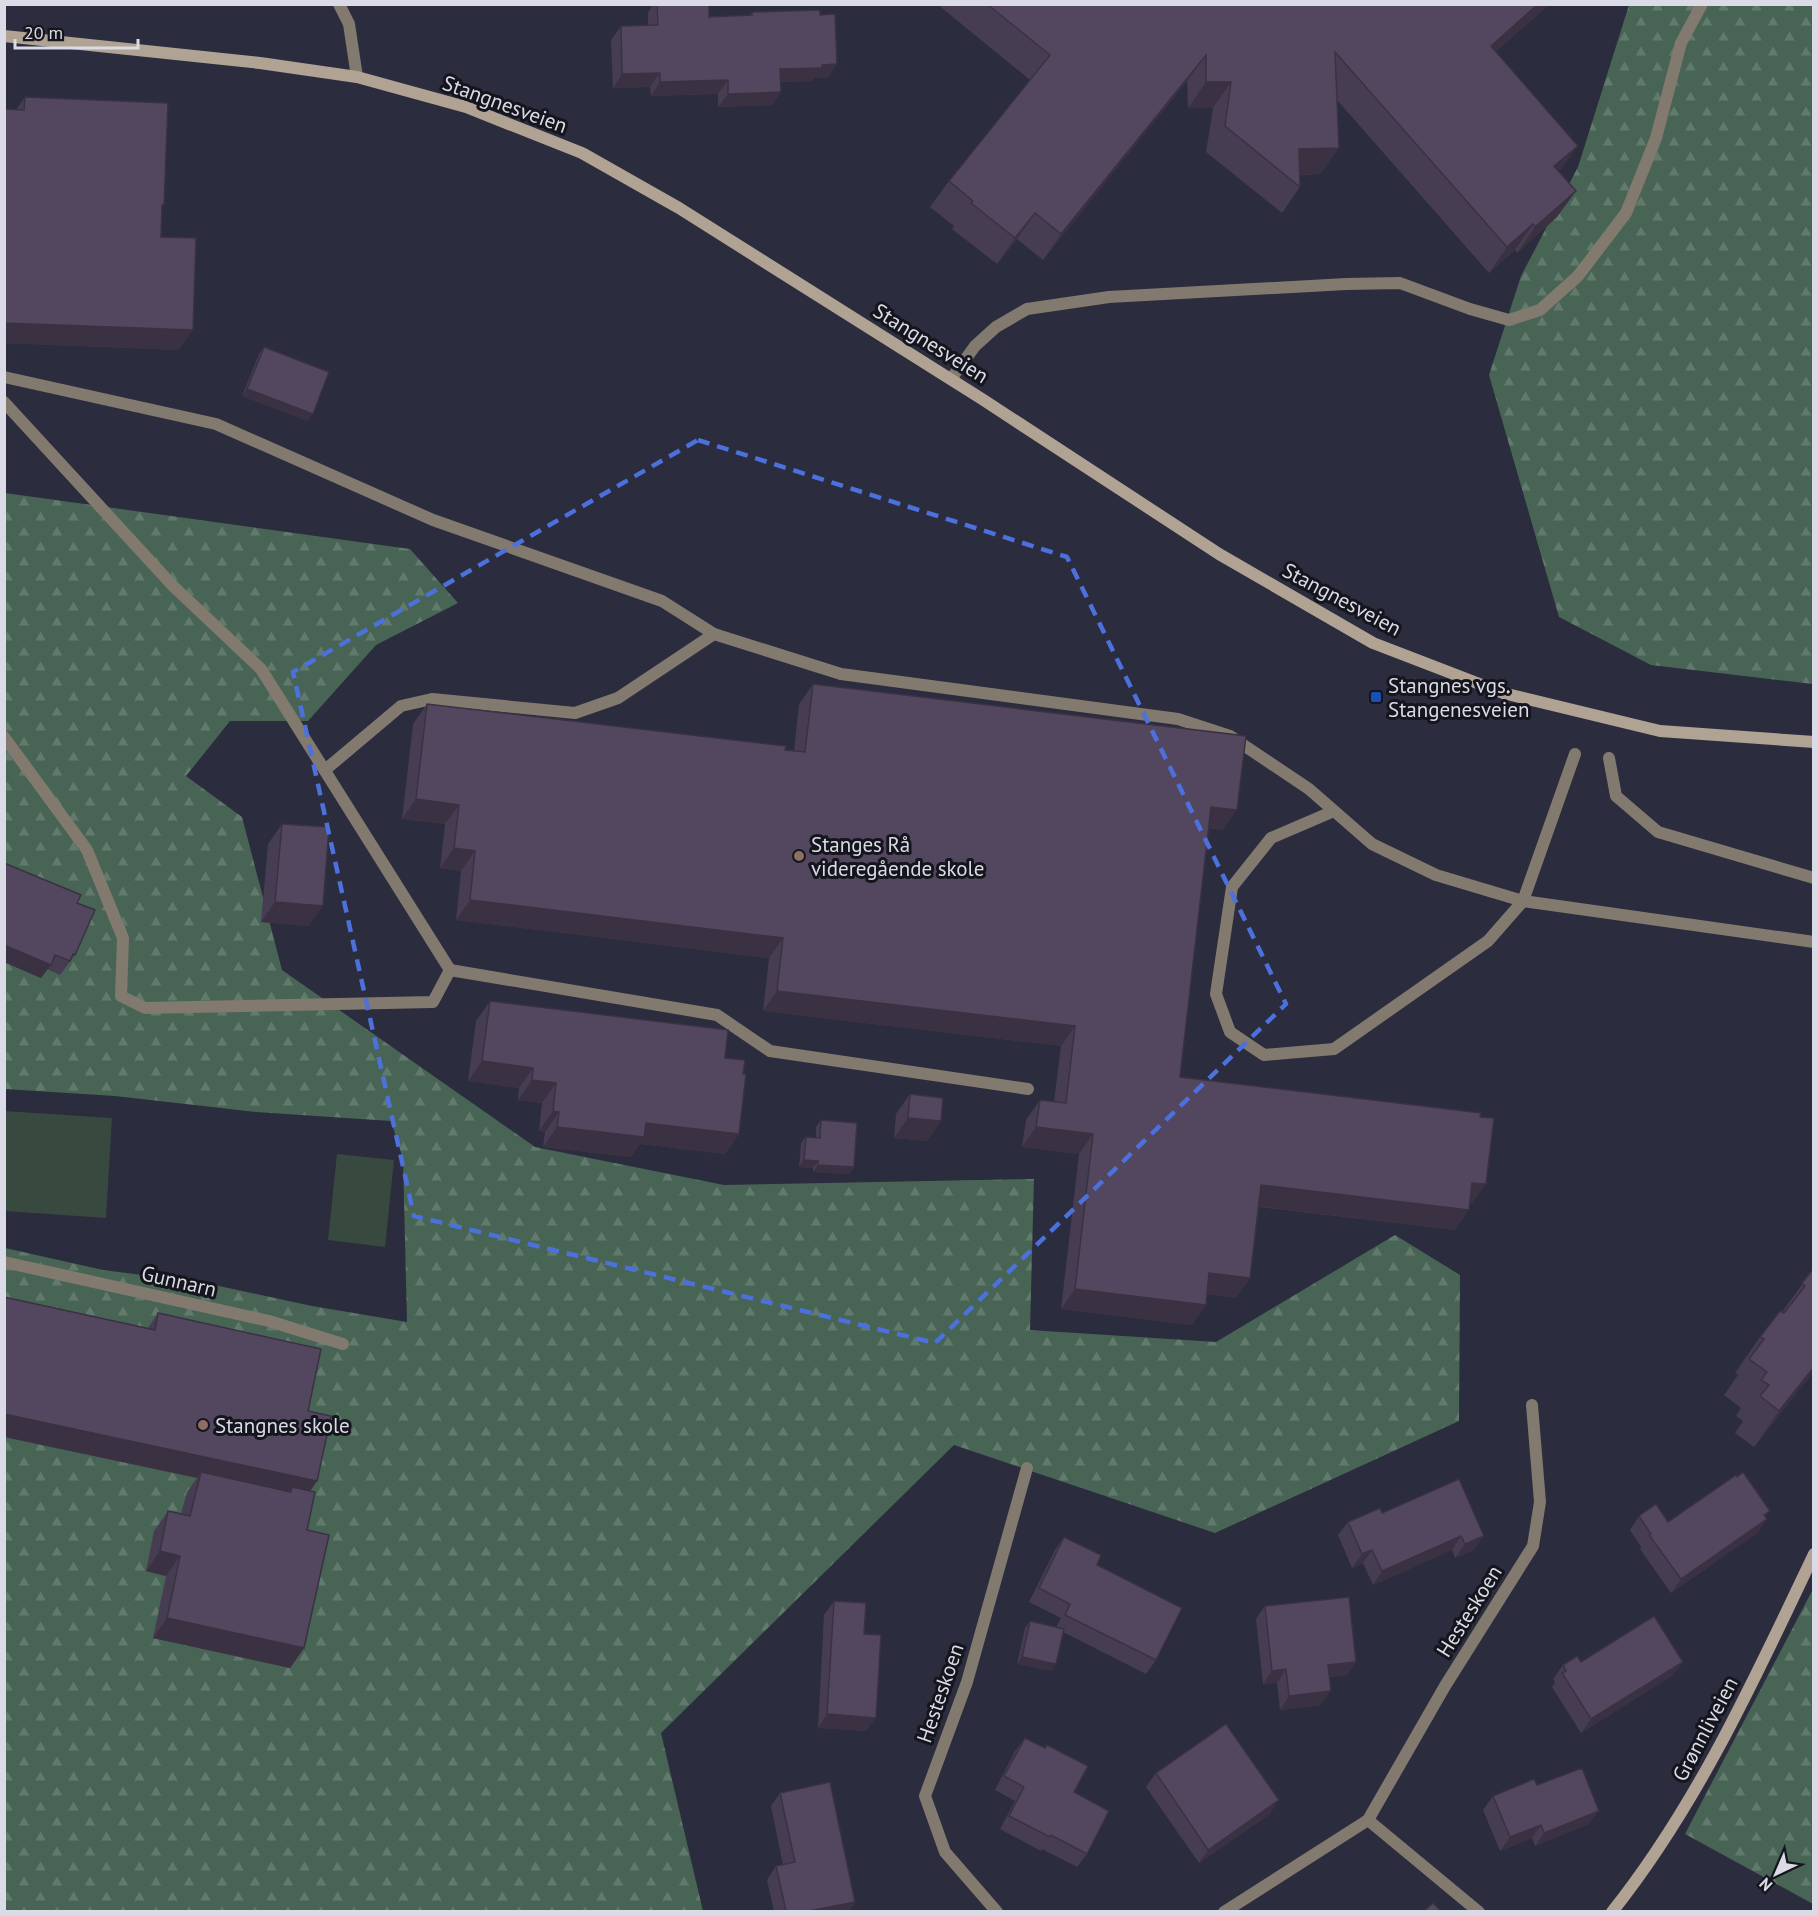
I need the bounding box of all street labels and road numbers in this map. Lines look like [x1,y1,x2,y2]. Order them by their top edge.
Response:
street label: Stangnesveien [439,69,571,139]
street label: Stangnesveien [868,297,994,389]
street label: Stangnesveien [1278,556,1406,642]
street label: Gunnarn [139,1259,219,1303]
street label: Hesteskoen [1430,1560,1508,1662]
street label: Hesteskoen [910,1640,970,1746]
street label: Grønnliveien [1666,1672,1744,1786]

